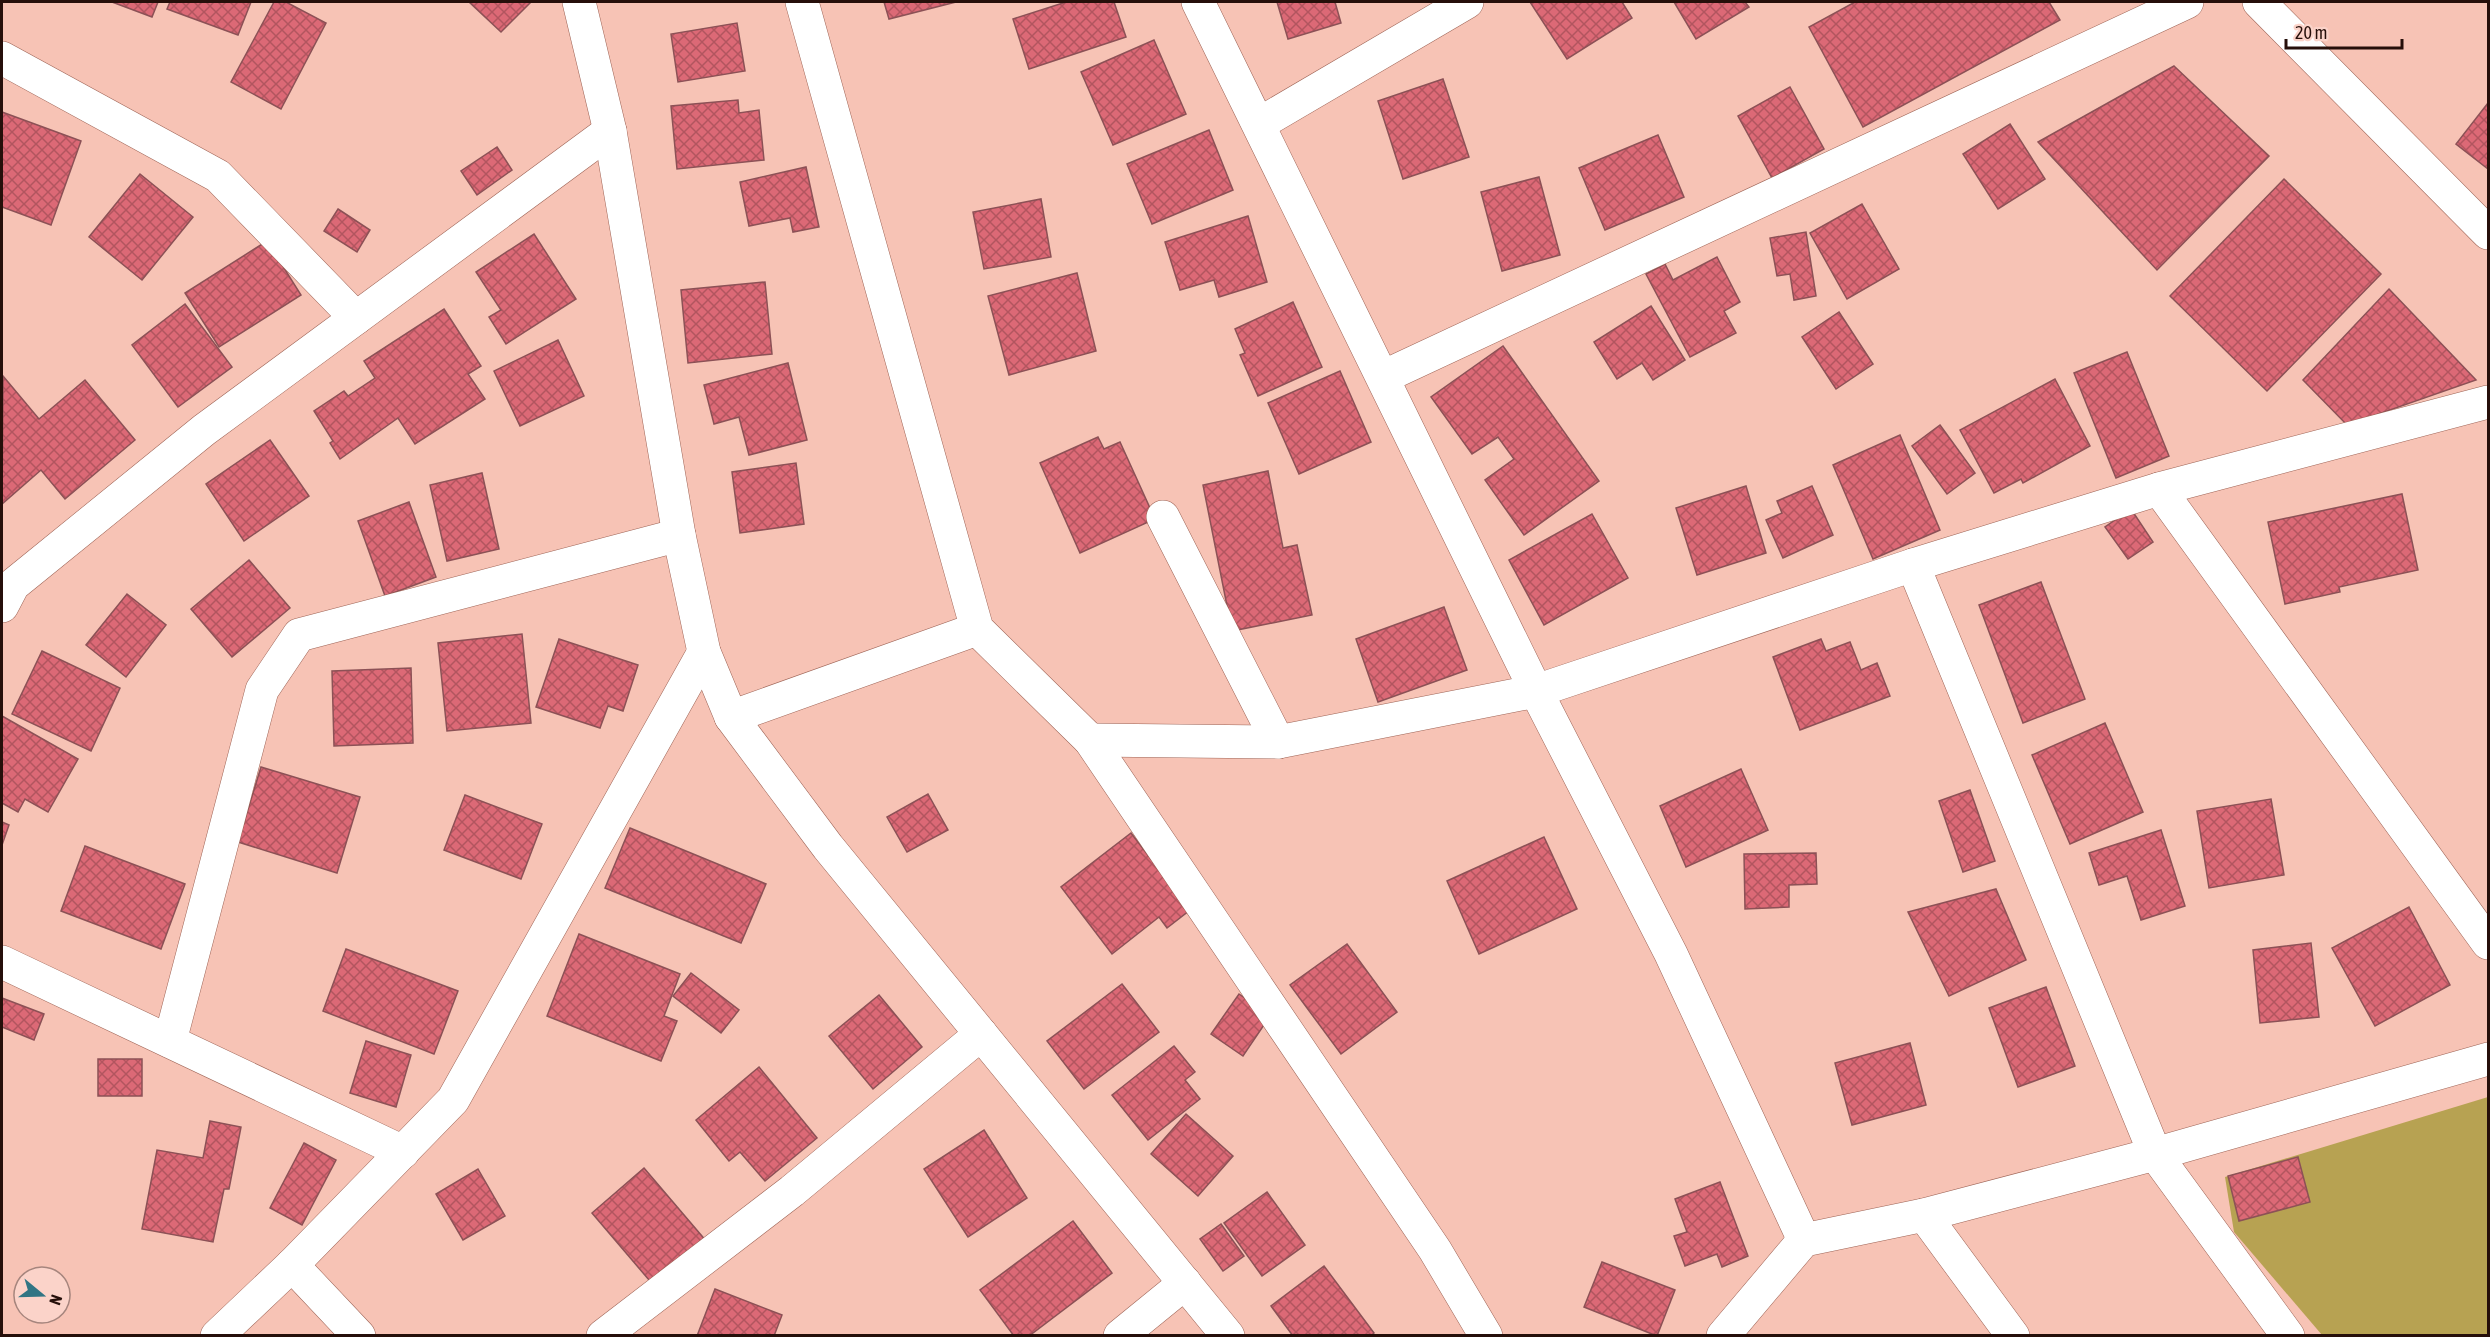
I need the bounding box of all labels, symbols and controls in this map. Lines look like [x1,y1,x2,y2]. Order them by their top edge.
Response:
scale bar [2286,12,2402,50]
text: 20 m [2295,22,2327,43]
north arrow [12,1265,72,1325]
text: N [46,1292,66,1307]

